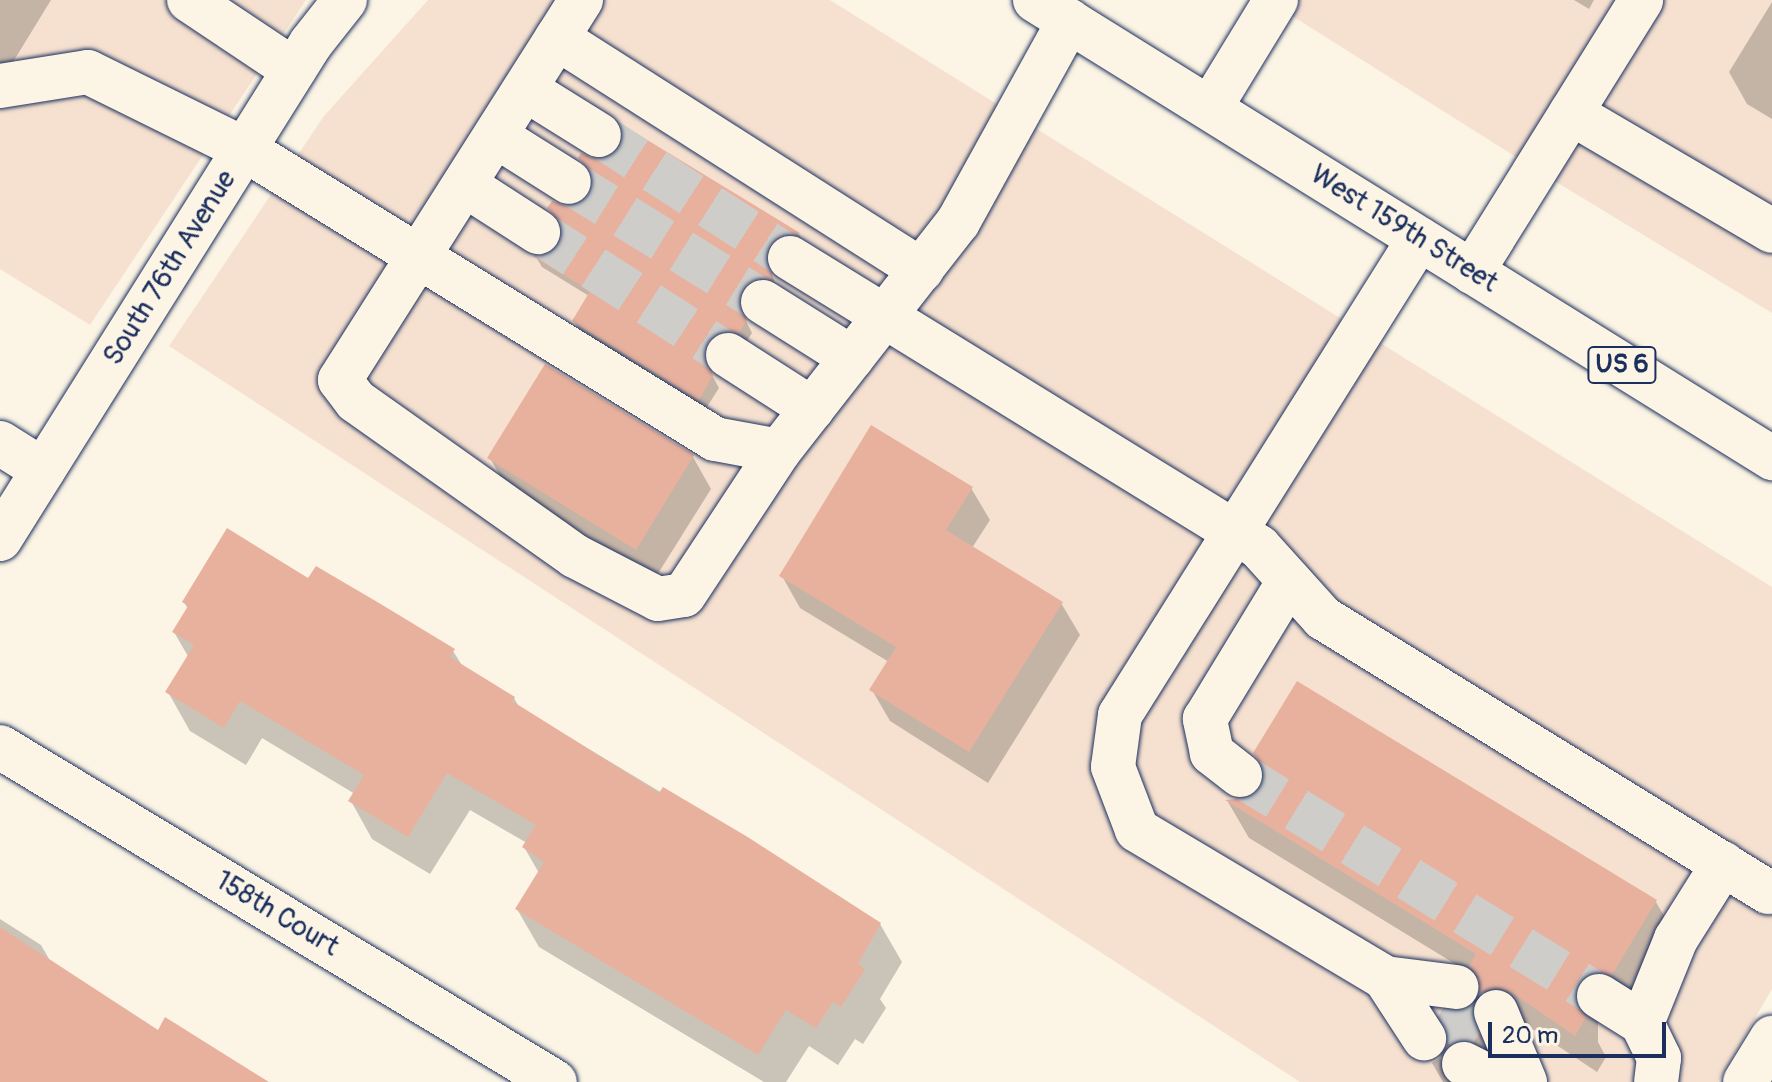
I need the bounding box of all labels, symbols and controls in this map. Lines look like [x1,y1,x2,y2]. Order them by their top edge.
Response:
street label: West 159th Street [1304,158,1504,300]
street label: South 76th Avenue [97,164,243,372]
road number: US 6 [1586,343,1658,387]
street label: 158th Court [209,864,345,964]
scale bar [1492,1006,1670,1056]
text: 20 m [1502,1021,1558,1050]

